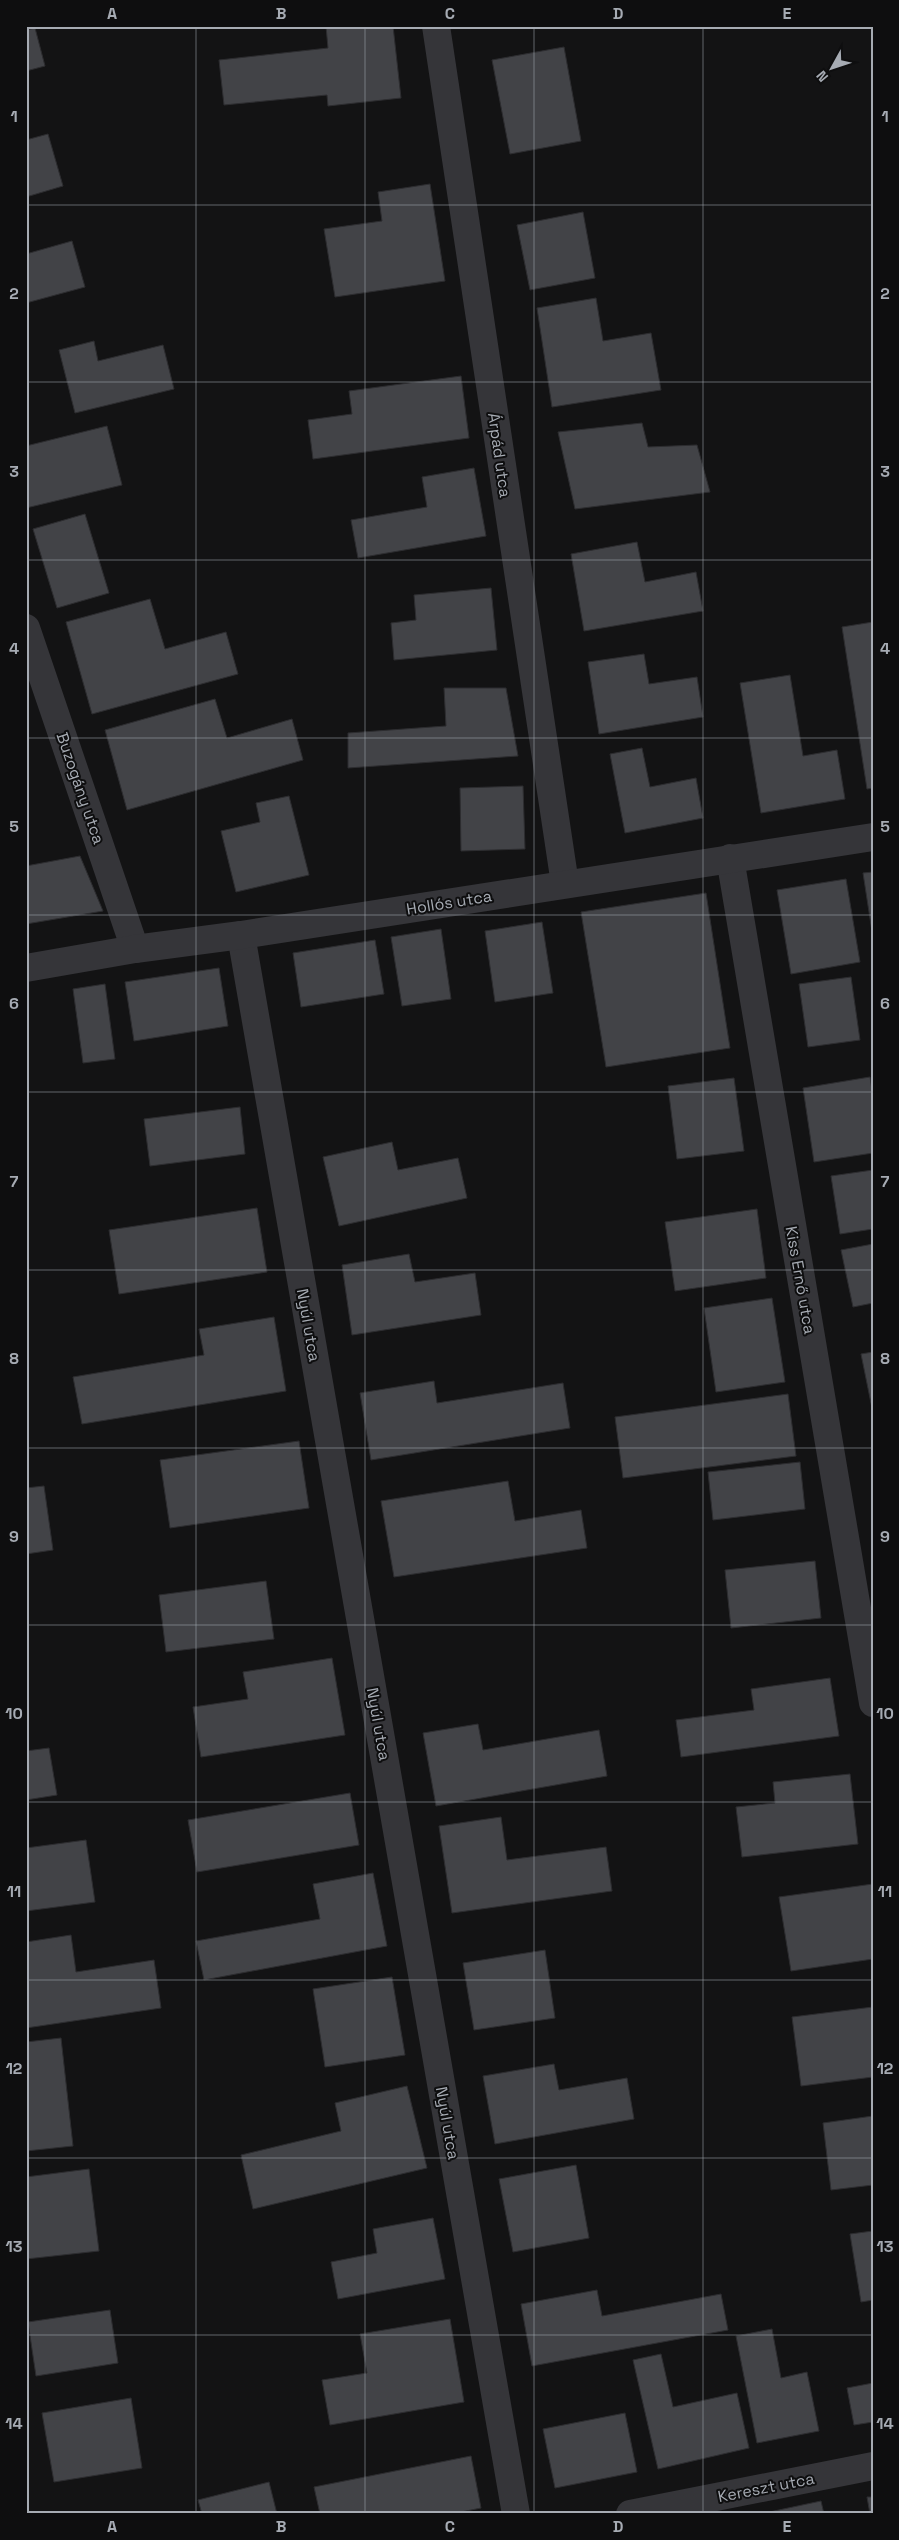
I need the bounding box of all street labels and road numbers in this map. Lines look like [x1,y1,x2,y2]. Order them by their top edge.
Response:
street label: Árpád utca [483,411,516,499]
street label: Buzogány utca [52,729,109,847]
street label: Hollós utca [405,885,493,920]
street label: Kiss Ernő utca [781,1225,820,1336]
street label: Nyúl utca [292,1287,325,1363]
street label: Nyúl utca [362,1686,395,1762]
street label: Nyúl utca [431,2085,464,2161]
street label: Kereszt utca [716,2468,816,2507]

